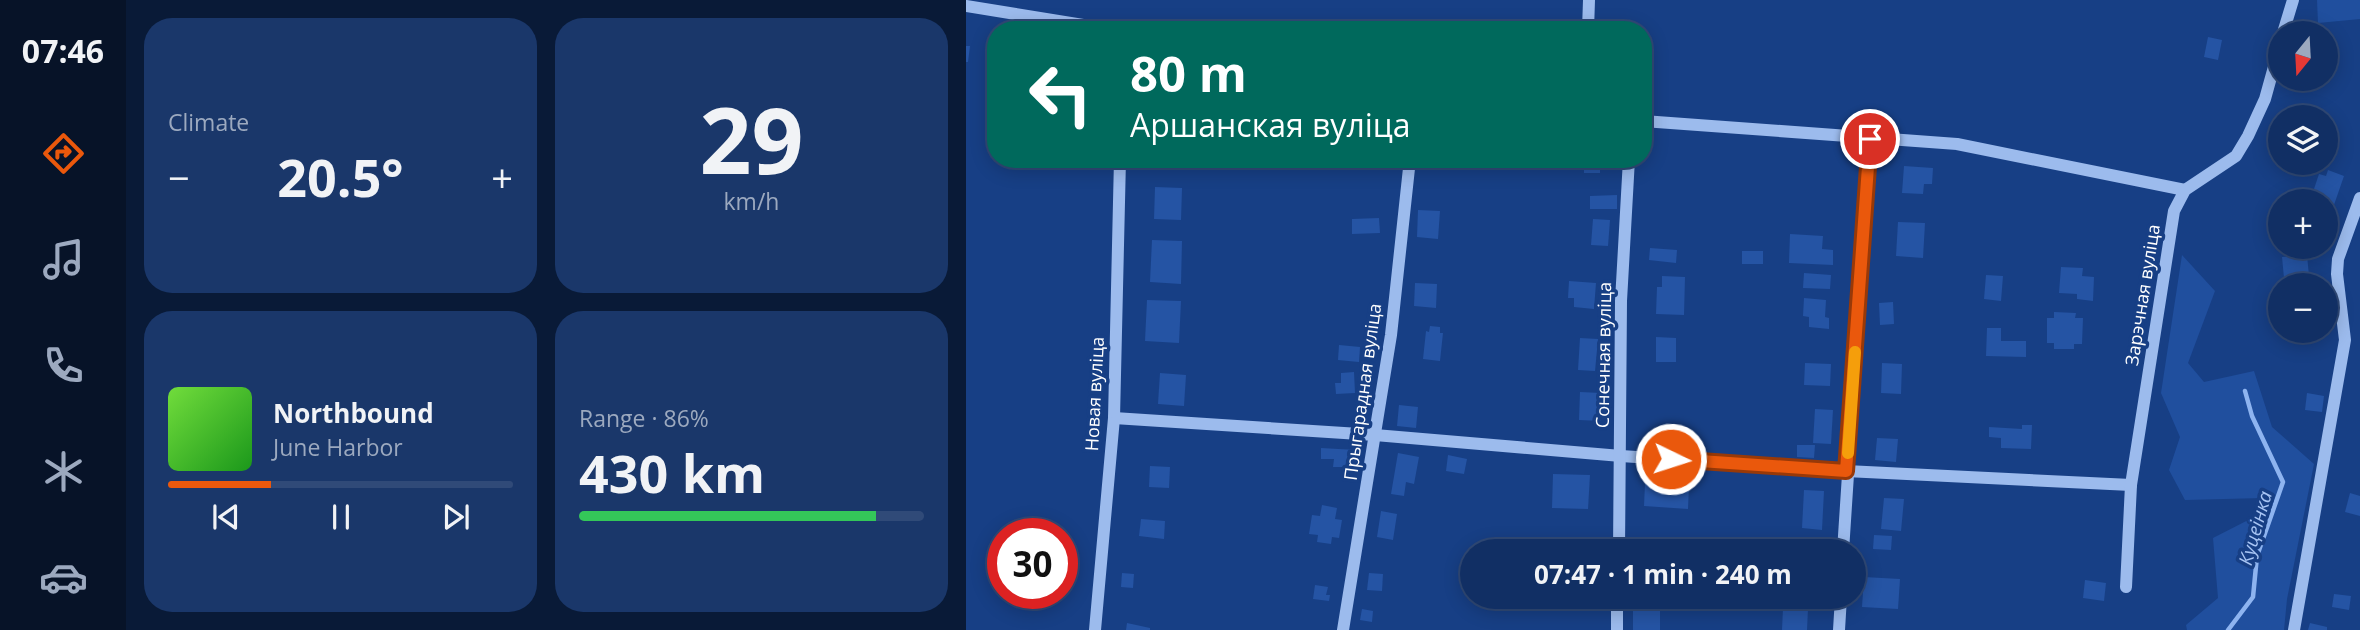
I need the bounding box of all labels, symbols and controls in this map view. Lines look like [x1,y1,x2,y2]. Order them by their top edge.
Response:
north arrow [2268,21,2338,91]
map controls [2268,21,2338,343]
text: 07:46 [22,29,104,72]
text: 80 m [1130,40,1247,106]
icon: left [1015,49,1106,140]
text: 29 [699,77,804,201]
text: Аршанская вуліца [1130,103,1411,146]
button: layers [2268,105,2338,175]
text: Climate [168,106,249,138]
pin [1840,109,1900,169]
icon: arrive [1851,120,1889,158]
icon: directions [39,129,88,178]
text: 20.5° [277,141,404,212]
text: − [168,151,190,203]
text: + [491,151,513,203]
text: km/h [724,185,779,217]
button: + [2268,189,2338,259]
street label: Зарэчная вуліца [2119,222,2165,367]
icon: music [39,235,88,284]
button: − [2268,273,2338,343]
street label: Сонечная вуліца [1590,282,1616,428]
street label: Прыгарадная вуліца [1338,302,1386,482]
street label: Новая вуліца [1079,336,1109,452]
icon: phone [39,341,88,390]
text: Northbound [273,395,434,431]
text: Range · 86% [579,402,709,434]
position arrow [1634,422,1708,496]
text: June Harbor [273,431,403,463]
text: 430 km [579,437,765,508]
icon: climate [39,447,88,496]
water label: Куцеінка [2232,488,2278,568]
icon: previous [207,498,245,536]
icon: pause [322,498,360,536]
icon: next [437,498,475,536]
speed limit sign: 30 [987,518,1078,609]
icon: car [39,553,88,602]
text: 07:47 · 1 min · 240 m [1534,556,1792,592]

